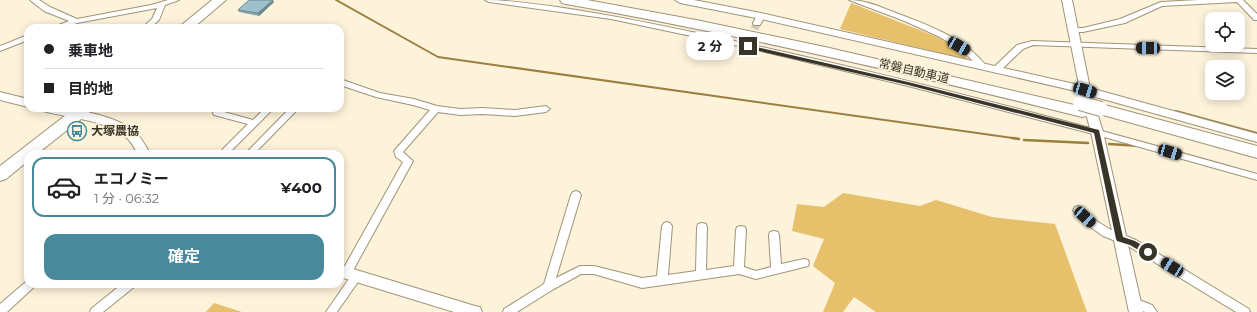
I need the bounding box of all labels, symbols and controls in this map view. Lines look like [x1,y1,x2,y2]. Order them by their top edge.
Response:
map controls [1205,12,1245,100]
button: locate [1205,12,1245,52]
callout: 2 分 [686,32,734,60]
car [946,35,972,57]
route end [739,37,757,55]
text: 2 分 [698,38,722,54]
text: 乗車地 [68,41,113,60]
car [1136,42,1160,54]
street label: 常磐自動車道 [877,55,951,86]
button: layers [1205,60,1245,100]
text: 目的地 [68,79,113,98]
car [1072,81,1098,99]
bus stop icon: 大塚農協 [66,120,88,142]
place label: 大塚農協 [91,123,139,138]
car [1157,143,1183,161]
icon: car [46,169,82,205]
text: エコノミー [94,169,169,188]
text: ¥400 [280,178,322,197]
text: 1 分 · 06:32 [94,190,159,206]
car [1072,205,1098,229]
button: 確定 [44,234,324,280]
route start [1139,243,1157,261]
car [1159,256,1185,278]

